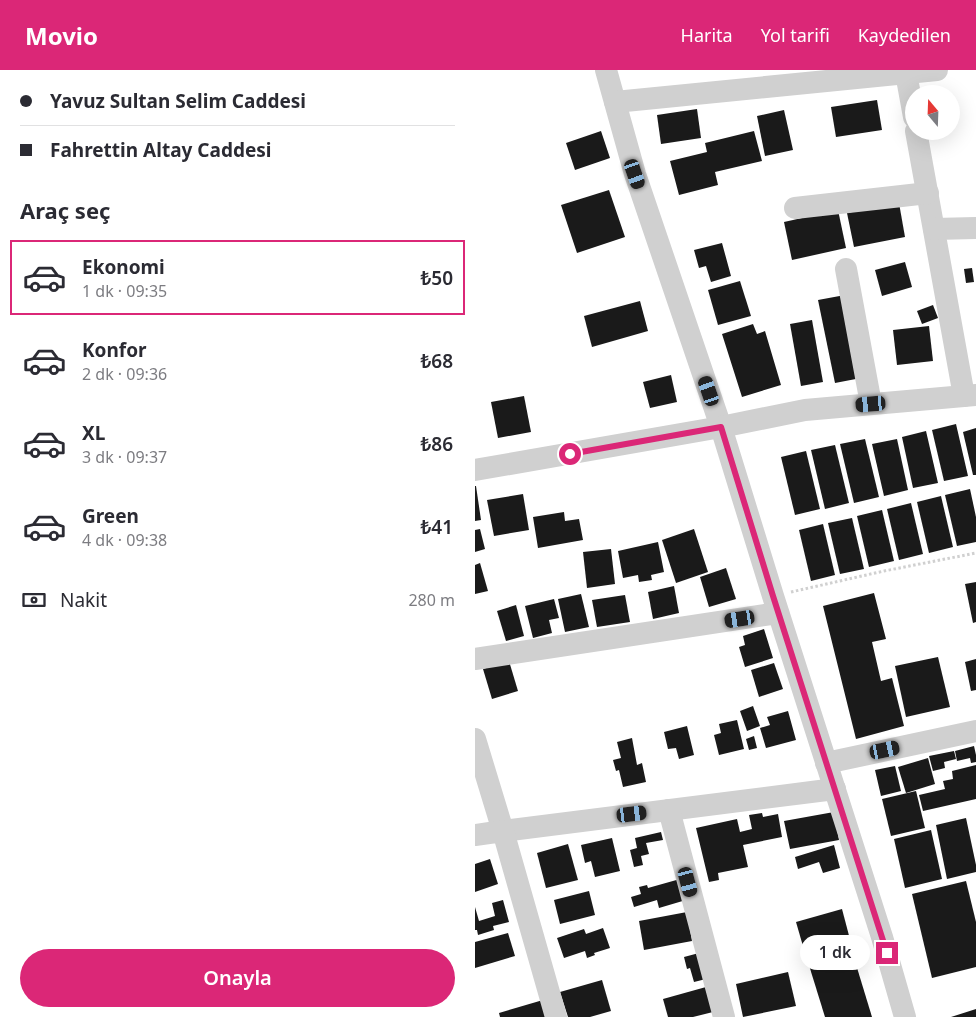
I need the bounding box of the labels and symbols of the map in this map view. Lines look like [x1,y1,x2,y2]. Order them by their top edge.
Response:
north arrow [905,85,960,140]
car [623,157,646,191]
car [697,374,720,408]
car [855,395,886,413]
route start [559,443,581,465]
car [724,609,755,629]
car [868,740,901,760]
car [616,805,647,823]
car [676,866,699,898]
callout: 1 dk [799,936,869,970]
route end [876,942,898,964]

